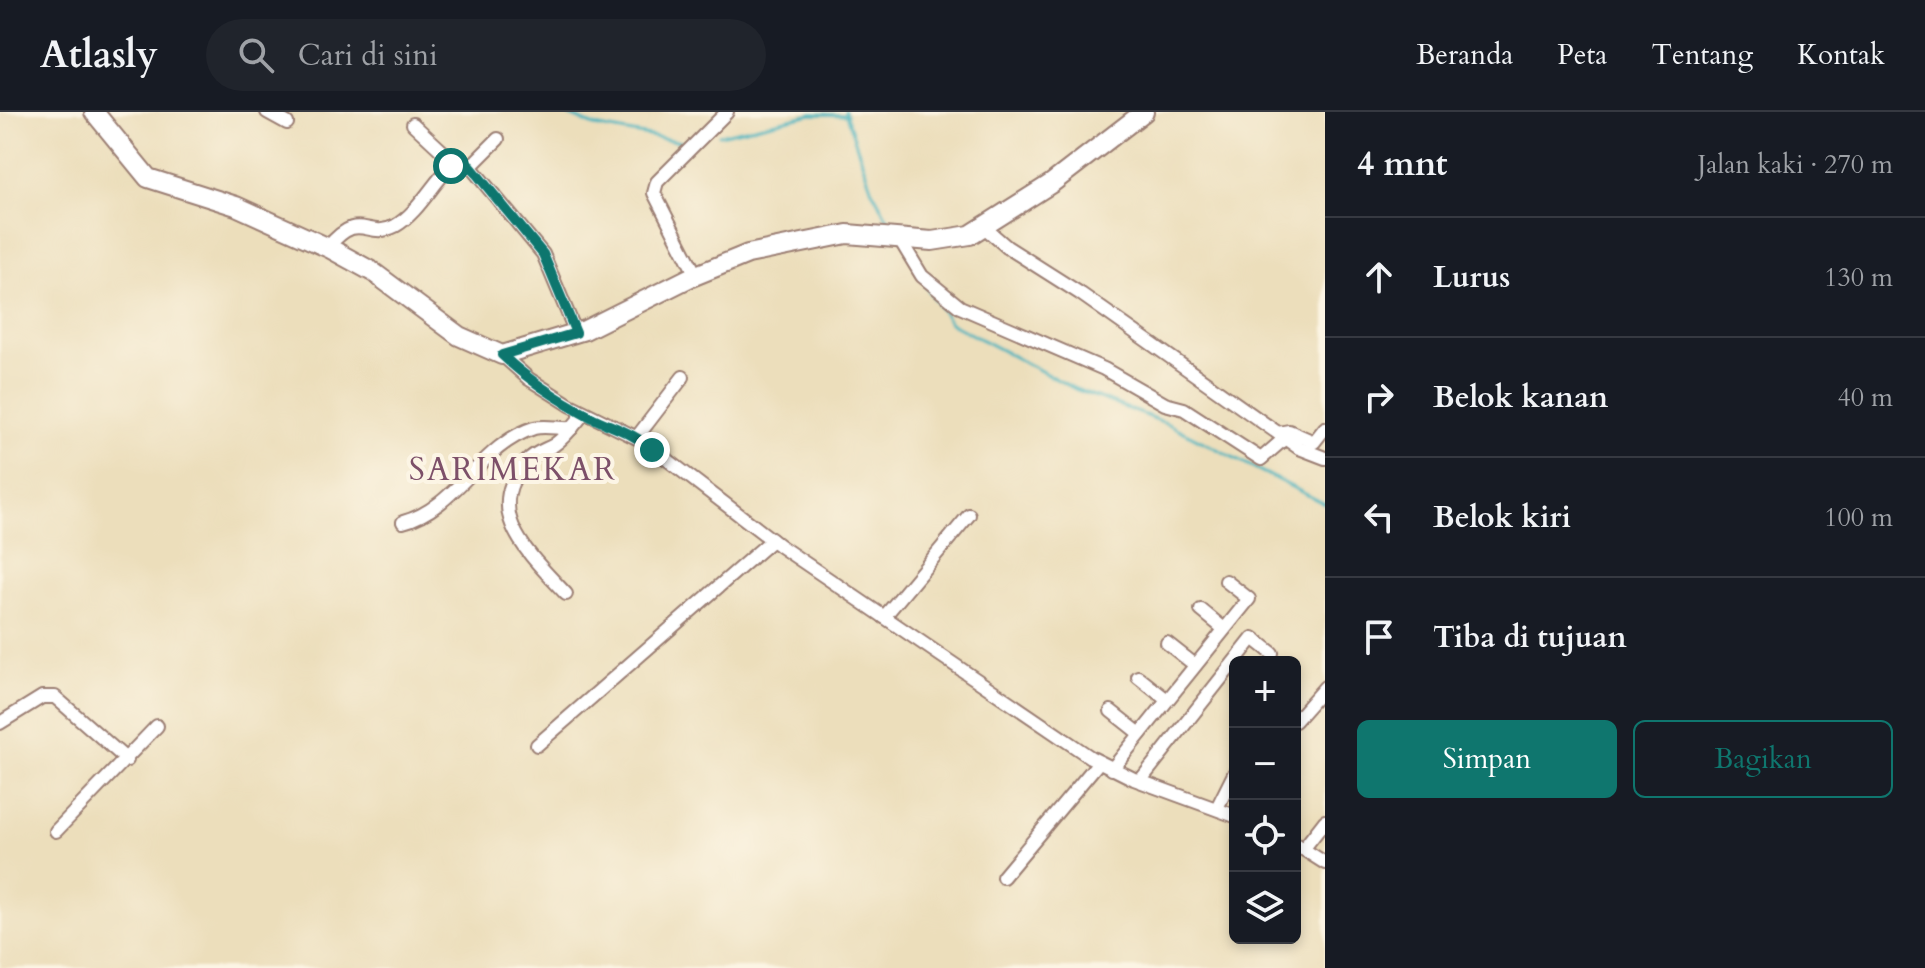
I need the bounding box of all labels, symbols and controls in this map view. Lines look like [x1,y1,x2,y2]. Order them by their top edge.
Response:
search box [206,19,766,91]
text: Atlasly [40,29,158,81]
icon: search [234,33,278,77]
text: Cari di sini [298,35,438,76]
text: Beranda [1416,36,1513,74]
text: Peta [1557,36,1607,74]
text: Tentang [1651,36,1753,74]
text: Kontak [1797,36,1885,74]
text: 4 mnt [1357,141,1447,187]
text: Jalan kaki · 270 m [1697,147,1893,182]
route start [433,148,469,184]
icon: ahead [1357,255,1401,299]
text: Lurus [1433,257,1510,298]
text: 130 m [1824,260,1893,295]
icon: right [1357,375,1401,419]
text: Belok kanan [1433,377,1608,418]
text: 40 m [1837,380,1893,415]
route end [634,432,670,468]
district label: SARIMEKAR [409,448,617,492]
icon: left [1357,495,1401,539]
text: Belok kiri [1433,497,1571,538]
text: 100 m [1824,500,1893,535]
icon: arrive [1357,615,1401,659]
text: Tiba di tujuan [1433,617,1627,658]
map controls [1229,656,1301,944]
button: + [1229,656,1301,728]
button: Simpan [1357,720,1617,798]
button: Bagikan [1633,720,1893,798]
button: − [1229,728,1301,800]
button: locate [1229,800,1301,872]
button: layers [1229,872,1301,944]

